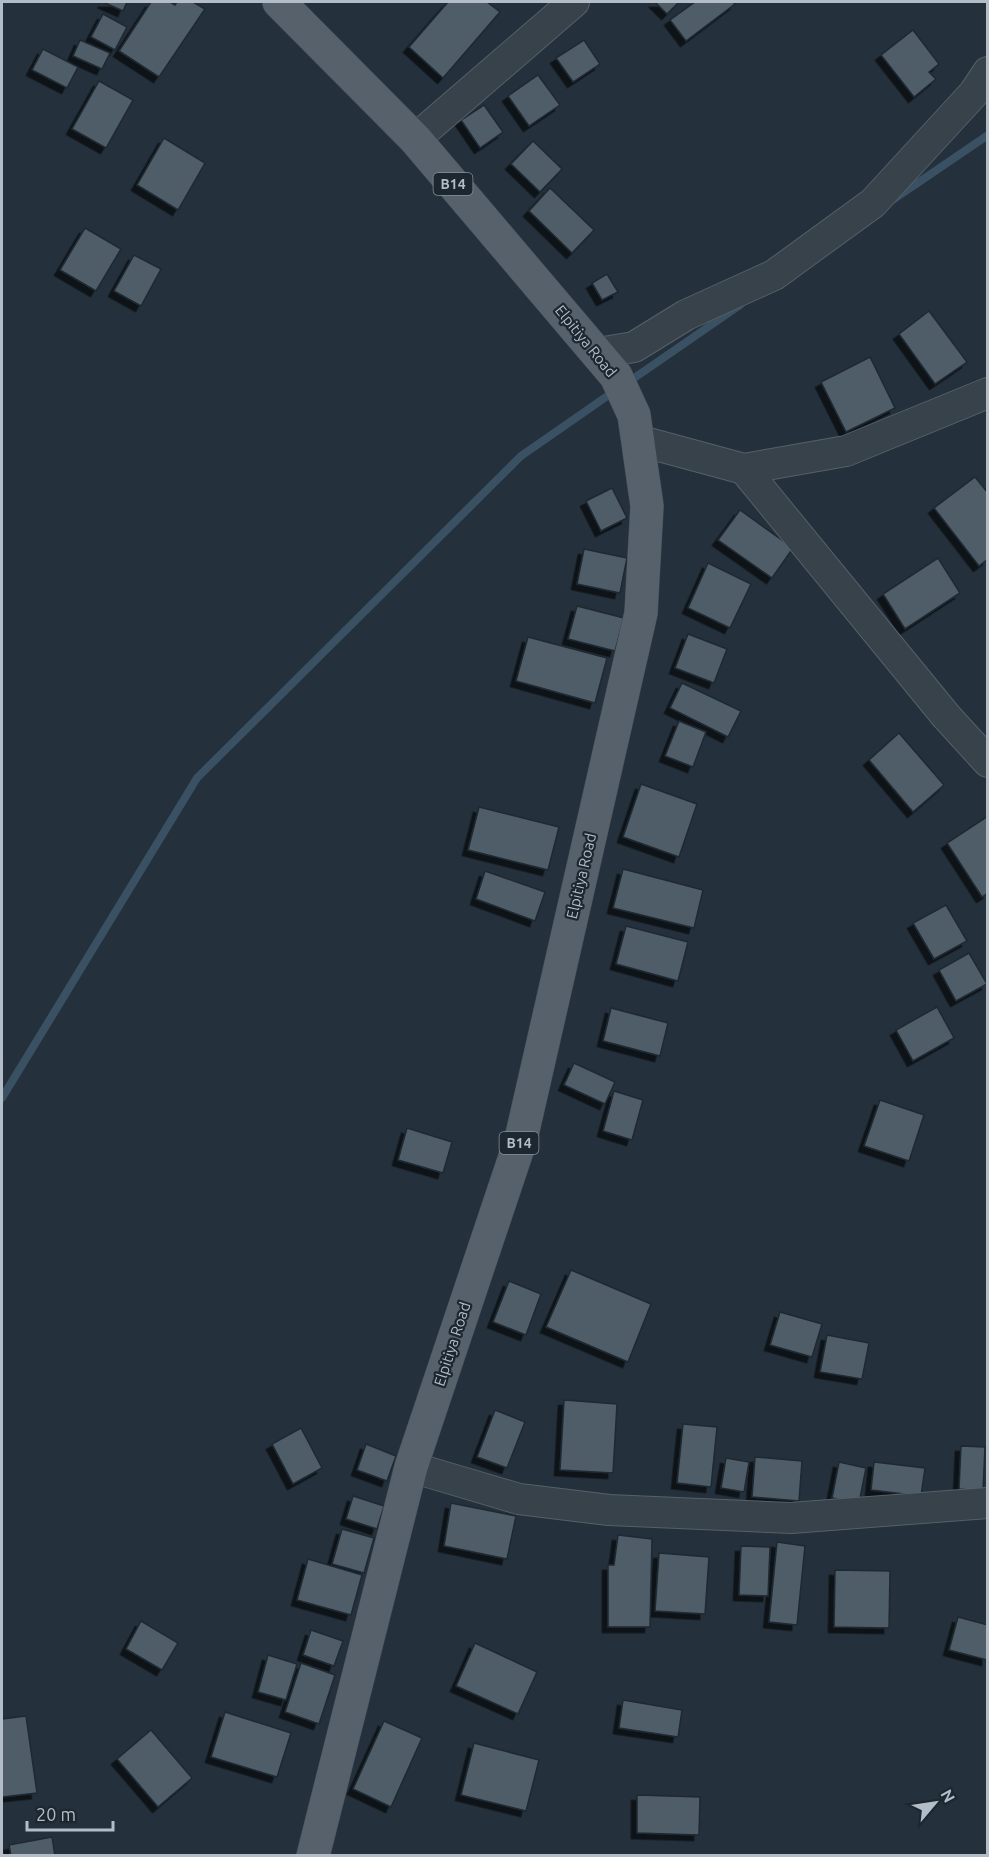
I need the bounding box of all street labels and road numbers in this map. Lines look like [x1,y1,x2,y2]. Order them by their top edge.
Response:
road number: B14 [434,173,472,195]
street label: Elpitiya Road [552,302,620,380]
street label: Elpitiya Road [563,832,599,920]
road number: B14 [500,1132,538,1154]
street label: Elpitiya Road [430,1300,474,1388]

